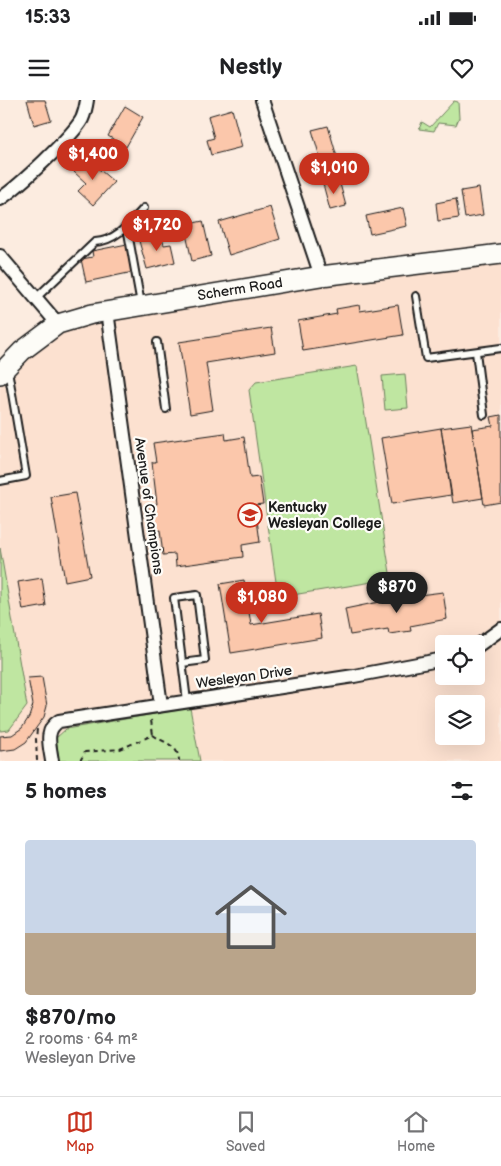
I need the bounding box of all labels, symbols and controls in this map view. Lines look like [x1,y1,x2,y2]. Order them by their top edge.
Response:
text: 15:33 [25,6,71,29]
icon: menu [25,54,53,82]
text: Nestly [219,54,282,81]
icon: heart [448,54,476,82]
pin: $1,400 [52,138,134,181]
text: $1,400 [68,145,118,164]
pin: $1,010 [293,152,375,195]
text: $1,010 [310,159,358,178]
pin: $1,720 [116,210,198,252]
text: $1,720 [133,216,181,235]
street label: Scherm Road [196,274,284,304]
street label: Avenue of Champions [131,436,167,576]
place label: Kentucky Wesleyan College [268,499,382,532]
school or university icon: Kentucky Wesleyan College [237,502,263,528]
pin: $870 [367,572,427,614]
text: $870 [378,578,416,597]
pin: $1,080 [221,582,303,624]
text: $1,080 [237,588,287,607]
map controls [435,635,485,745]
button: locate [435,635,485,685]
street label: Wesleyan Drive [195,662,293,692]
button: layers [435,695,485,745]
icon: filters [448,777,476,805]
text: 5 homes [25,779,107,804]
icon: home [206,872,296,962]
text: $870/mo [25,1005,116,1030]
text: 2 rooms · 64 m² [25,1030,138,1049]
text: Wesleyan Drive [25,1049,136,1068]
tab: Map [66,1108,94,1155]
tab: Saved [226,1108,265,1155]
tab: Home [397,1108,435,1155]

